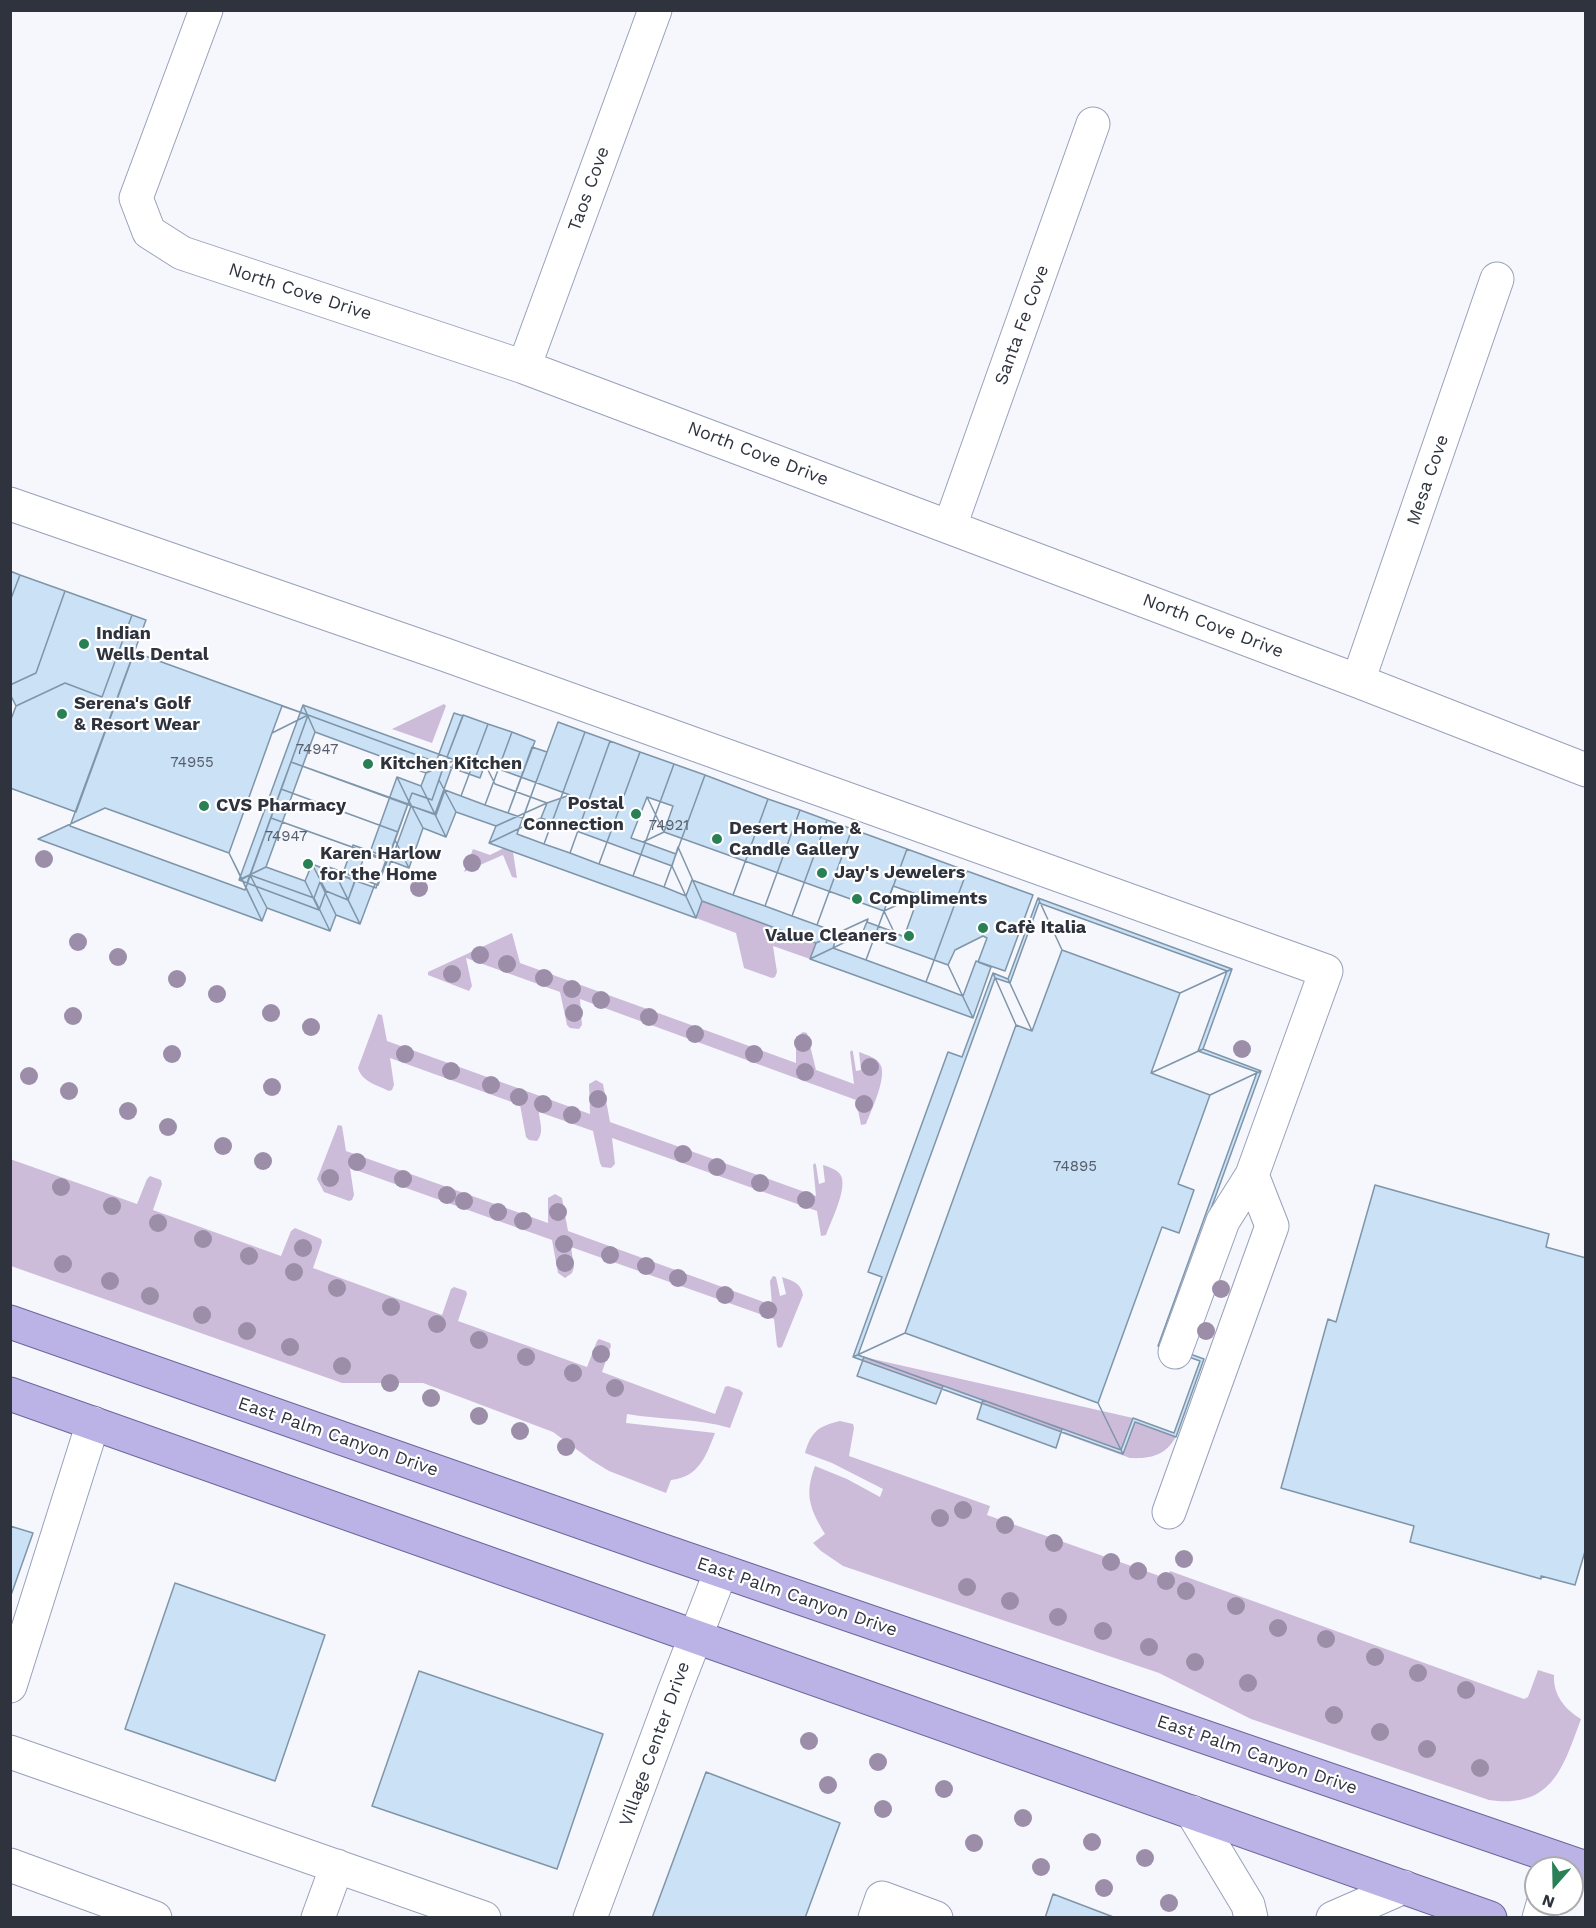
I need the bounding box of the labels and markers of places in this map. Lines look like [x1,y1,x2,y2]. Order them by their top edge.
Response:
place label: Indian Wells Dental [96,623,209,666]
marker: Indian Wells Dental [77,637,91,651]
place label: Serena's Golf & Resort Wear [74,693,200,736]
marker: Serena's Golf & Resort Wear [55,707,69,721]
place label: Kitchen Kitchen [380,753,522,775]
marker: Kitchen Kitchen [361,757,375,771]
place label: Postal Connection [523,793,624,836]
place label: CVS Pharmacy [216,795,346,817]
marker: CVS Pharmacy [197,799,211,813]
marker: Postal Connection [629,807,643,821]
place label: Desert Home & Candle Gallery [729,818,861,860]
marker: Desert Home & Candle Gallery [710,832,724,846]
place label: Karen Harlow for the Home [320,843,441,886]
marker: Karen Harlow for the Home [301,857,315,871]
place label: Jay's Jewelers [834,862,965,884]
marker: Jay's Jewelers [815,866,829,880]
place label: Compliments [869,888,987,910]
marker: Compliments [850,892,864,906]
place label: Cafè Italia [995,917,1086,939]
marker: Cafè Italia [976,921,990,935]
place label: Value Cleaners [765,925,897,947]
marker: Value Cleaners [902,929,916,943]

